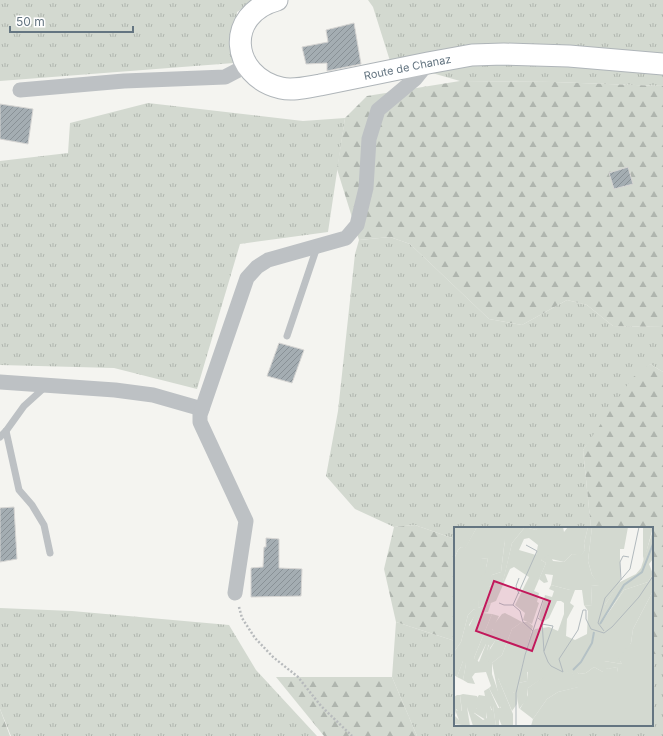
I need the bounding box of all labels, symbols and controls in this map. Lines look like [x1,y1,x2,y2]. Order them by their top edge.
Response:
scale bar [10,8,133,34]
text: 50 m [16,14,45,29]
street label: Route de Chanaz [362,52,452,83]
inset map [454,527,653,726]

